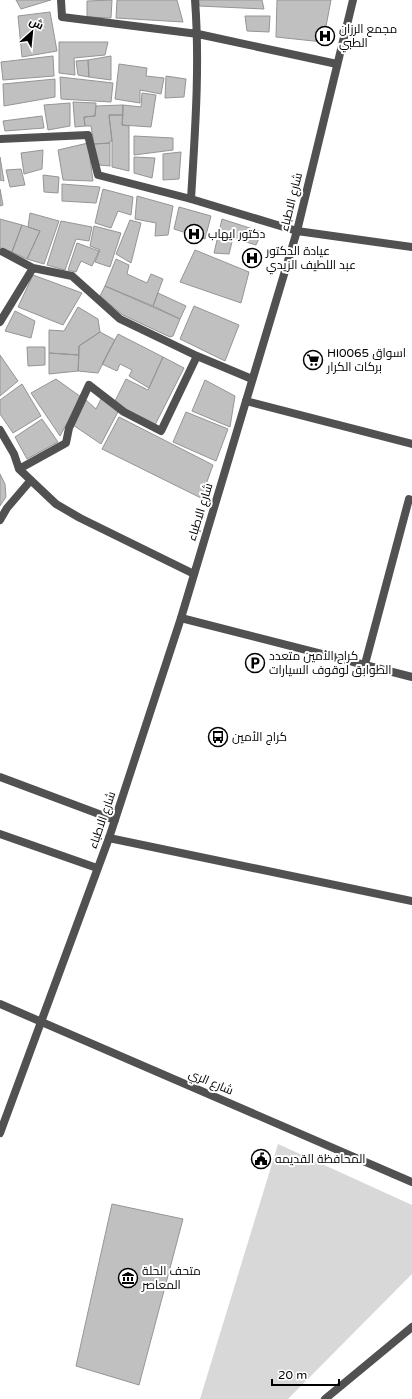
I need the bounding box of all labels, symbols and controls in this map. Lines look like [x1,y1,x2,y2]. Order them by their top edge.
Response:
north arrow [12,12,52,52]
text: ش [27,15,46,33]
place label: مجمع الرزان الطبي [339,22,397,53]
hospital icon: مجمع الرزان الطبي [314,25,336,47]
street label: شارع الاطباء [277,171,306,233]
hospital icon: دكتور ايهاب [183,223,205,245]
place label: دكتور ايهاب [208,227,266,241]
place label: عيادة الدكتور عبد اللطيف الزيدي [265,244,356,275]
hospital icon: عيادة الدكتور عبد اللطيف الزيدي [241,247,263,269]
place label: Hl0065 اسواق بركات الكرار [326,346,406,374]
supermarket icon: Hl0065 اسواق بركات الكرار [302,349,324,371]
street label: شارع الاطباء [185,481,216,543]
place label: كراح الأمين متعدد الطوابق لوقوف السيارات [269,649,392,677]
parking icon: كراح الأمين متعدد الطوابق لوقوف السيارات [244,652,266,674]
bus stop icon: كراج الأمين [207,726,229,748]
place label: كراج الأمين [232,730,287,745]
street label: شارع الاطباء [86,789,119,851]
street label: شارع الري [185,1066,236,1100]
public building icon: المحافظة القديمه [250,1148,272,1170]
place label: المحافظة القديمه [275,1152,366,1166]
place label: متحف الحلة المعاصر [141,1264,201,1292]
museum icon: متحف الحلة المعاصر [117,1267,139,1289]
scale bar [272,1361,339,1387]
text: 20 m [278,1368,307,1382]

